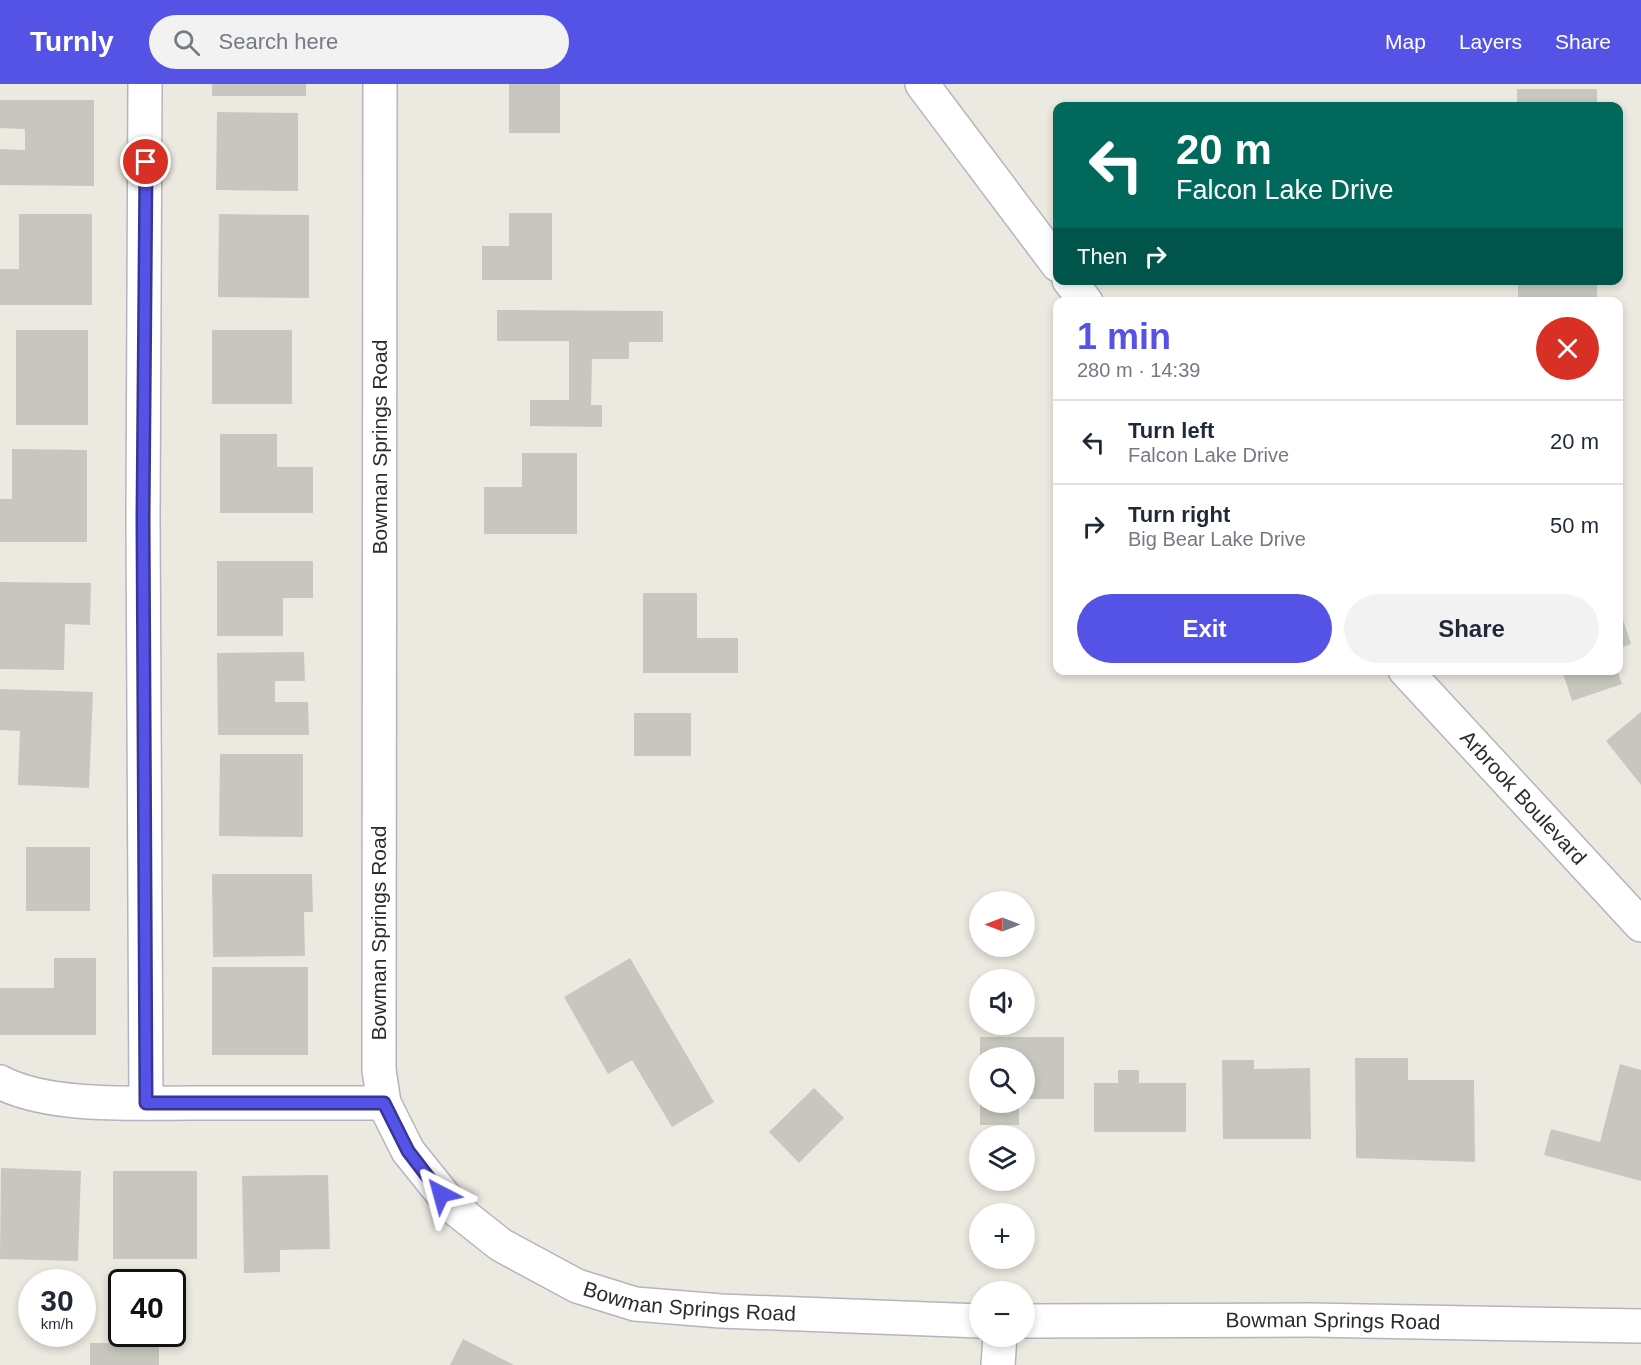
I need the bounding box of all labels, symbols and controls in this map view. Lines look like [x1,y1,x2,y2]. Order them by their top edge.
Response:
search box [149,15,569,69]
text: Turnly [30,26,113,57]
icon: search [170,26,203,59]
text: Search here [218,29,338,54]
text: Map [1385,30,1426,53]
text: Layers [1459,30,1522,53]
text: Share [1555,30,1611,53]
icon: left [1077,126,1155,204]
text: 20 m [1176,126,1272,173]
pin [120,136,171,187]
icon: arrive [129,145,162,178]
text: Falcon Lake Drive [1176,175,1394,205]
icon: right [1139,240,1172,273]
text: Then [1077,244,1127,269]
text: 1 min [1077,316,1171,357]
button: close [1536,317,1599,380]
street label: Bowman Springs Road [368,340,391,554]
text: 280 m · 14:39 [1077,359,1200,381]
text: Turn left [1128,418,1214,443]
icon: left [1077,426,1110,459]
text: 20 m [1550,429,1599,454]
text: Falcon Lake Drive [1128,444,1289,466]
text: Turn right [1128,502,1230,527]
icon: right [1077,510,1110,543]
text: 50 m [1550,513,1599,538]
text: Big Bear Lake Drive [1128,528,1306,550]
button: Exit [1077,594,1332,663]
button: Share [1344,594,1599,663]
street label: Arbrook Boulevard [1456,726,1591,869]
street label: Bowman Springs Road [367,826,390,1040]
north arrow [969,891,1035,957]
map controls [969,891,1035,1347]
button: sound [969,969,1035,1035]
button: search [969,1047,1035,1113]
button: layers [969,1125,1035,1191]
position arrow [409,1162,473,1226]
button: + [969,1203,1035,1269]
speed limit sign: 40 [108,1269,186,1347]
street label: Bowman Springs Road [581,1277,796,1325]
button: − [969,1281,1035,1347]
text: 30 [40,1284,74,1317]
street label: Bowman Springs Road [1225,1308,1441,1333]
text: km/h [41,1315,73,1332]

